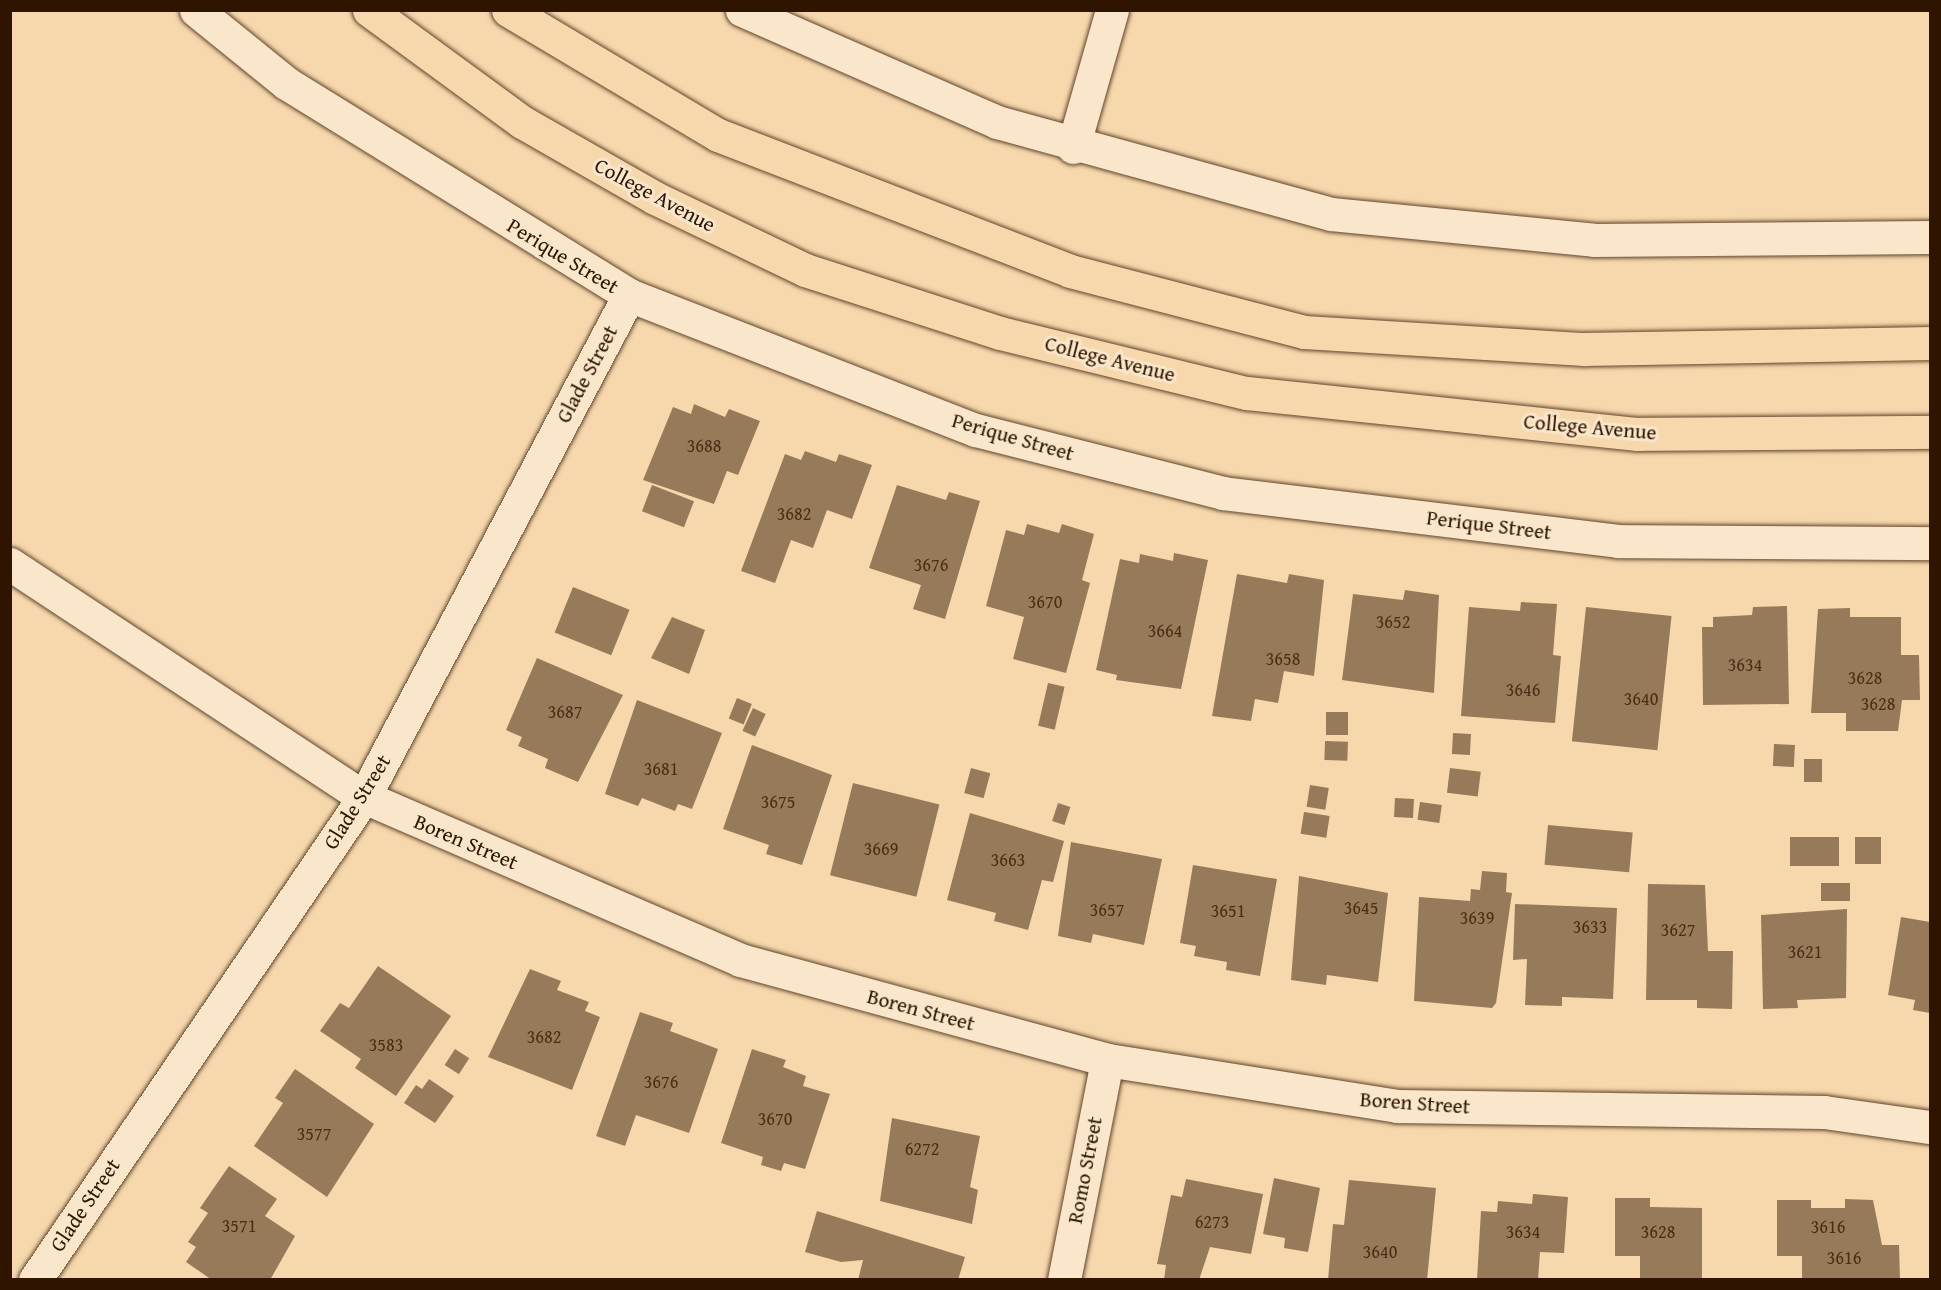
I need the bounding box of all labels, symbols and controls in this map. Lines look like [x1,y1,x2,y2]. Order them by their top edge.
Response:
street label: College Avenue [590,153,720,237]
street label: Perique Street [503,213,623,299]
street label: Glade Street [551,321,623,427]
street label: College Avenue [1042,331,1178,387]
street label: Perique Street [949,408,1077,466]
street label: College Avenue [1523,409,1657,445]
house number: 3688 [687,435,721,457]
house number: 3682 [777,503,811,525]
street label: Perique Street [1425,505,1553,545]
house number: 3676 [914,554,948,576]
house number: 3670 [1028,591,1062,613]
house number: 3652 [1376,611,1410,633]
house number: 3664 [1148,620,1182,642]
house number: 3658 [1266,648,1300,670]
house number: 3634 [1728,654,1762,676]
house number: 3628 [1848,667,1882,689]
house number: 3646 [1506,679,1540,701]
house number: 3640 [1624,688,1658,710]
house number: 3628 [1861,693,1895,715]
house number: 3687 [548,701,582,723]
street label: Glade Street [318,750,396,854]
house number: 3681 [644,758,678,780]
house number: 3675 [761,791,795,813]
street label: Boren Street [410,809,522,875]
house number: 3669 [864,838,898,860]
house number: 3663 [991,849,1025,871]
house number: 3645 [1344,897,1378,919]
house number: 3657 [1090,899,1124,921]
house number: 3651 [1211,900,1245,922]
house number: 3639 [1460,907,1494,929]
house number: 3633 [1573,916,1607,938]
house number: 3627 [1661,919,1695,941]
house number: 3621 [1788,941,1822,963]
street label: Boren Street [864,984,978,1036]
house number: 3682 [527,1026,561,1048]
house number: 3583 [369,1034,403,1056]
house number: 3676 [644,1071,678,1093]
street label: Boren Street [1359,1087,1471,1119]
house number: 3670 [758,1108,792,1130]
street label: Romo Street [1062,1114,1108,1226]
house number: 3577 [297,1123,331,1145]
house number: 6272 [905,1138,939,1160]
street label: Glade Street [45,1154,125,1256]
house number: 6273 [1195,1211,1229,1233]
house number: 3571 [222,1215,256,1237]
house number: 3616 [1811,1216,1845,1238]
house number: 3634 [1506,1221,1540,1243]
house number: 3628 [1641,1221,1675,1243]
house number: 3640 [1363,1241,1397,1263]
house number: 3616 [1827,1247,1861,1269]

